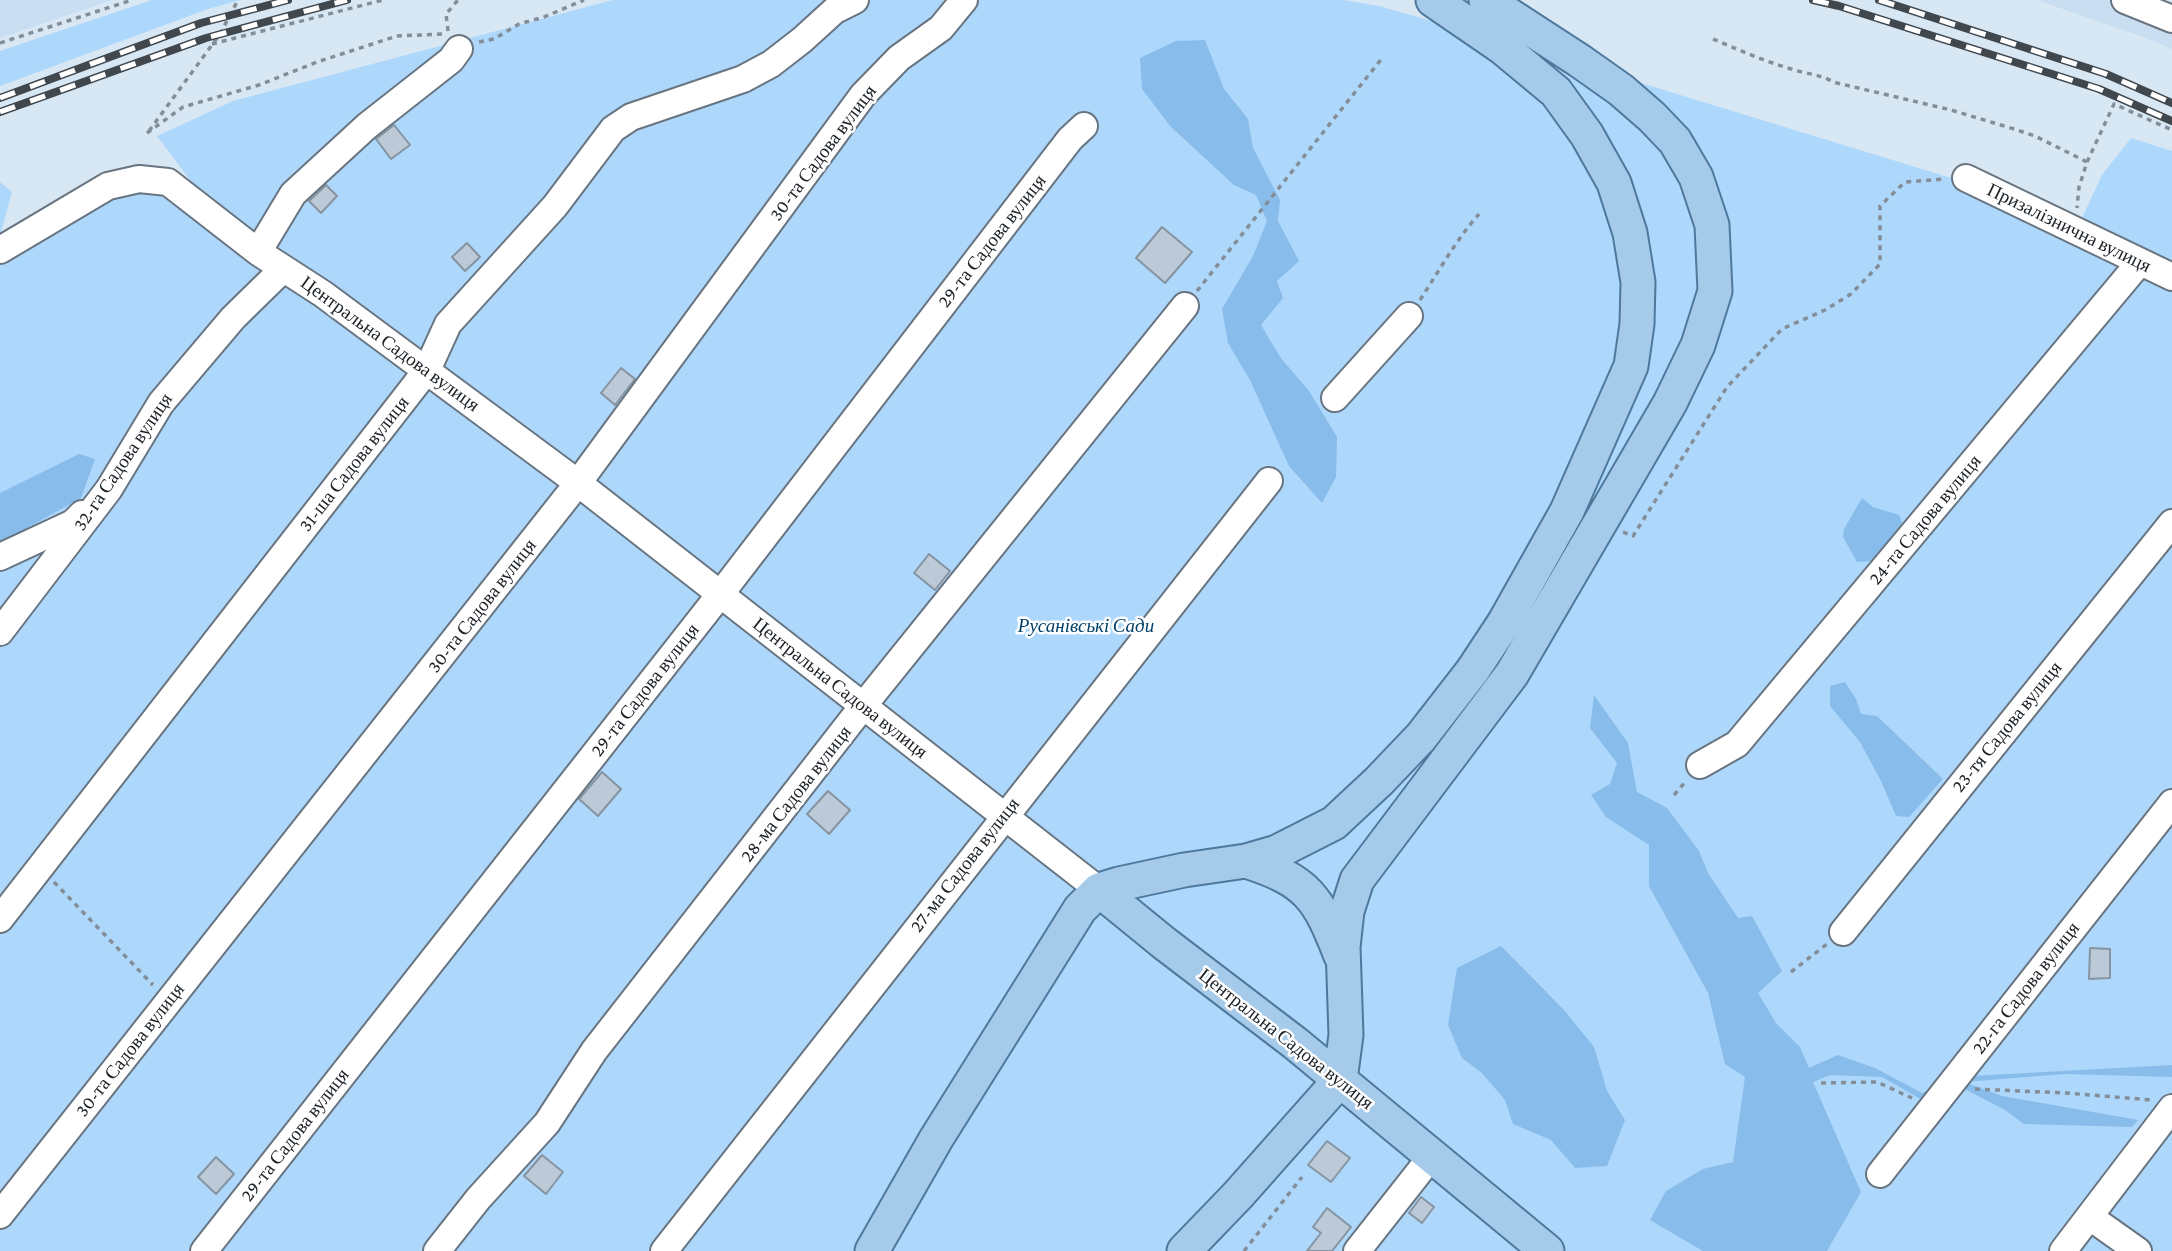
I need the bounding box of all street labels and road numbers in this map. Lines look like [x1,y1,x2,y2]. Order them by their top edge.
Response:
street label: 30-та Садова вулиця [765,81,881,225]
street label: 29-та Садова вулиця [933,170,1051,312]
street label: Призалізнична вулиця [1983,178,2155,278]
street label: Центральна Садова вулиця [296,271,484,417]
street label: 32-га Садова вулиця [68,389,178,535]
street label: 31-ша Садова вулиця [294,392,414,536]
street label: 24-та Садова вулиця [1864,450,1986,590]
street label: 30-та Садова вулиця [423,534,541,678]
street label: Центральна Садова вулиця [748,613,932,763]
street label: 29-та Садова вулиця [586,619,704,761]
street label: 23-тя Садова вулиця [1947,657,2067,797]
street label: 28-ма Садова вулиця [736,721,856,867]
street label: 27-ма Садова вулиця [905,793,1025,937]
street label: 22-га Садова вулиця [1967,917,2085,1059]
street label: Центральна Садова вулиця [1194,964,1378,1114]
street label: 30-та Садова вулиця [71,978,189,1122]
street label: 29-та Садова вулиця [236,1064,354,1206]

